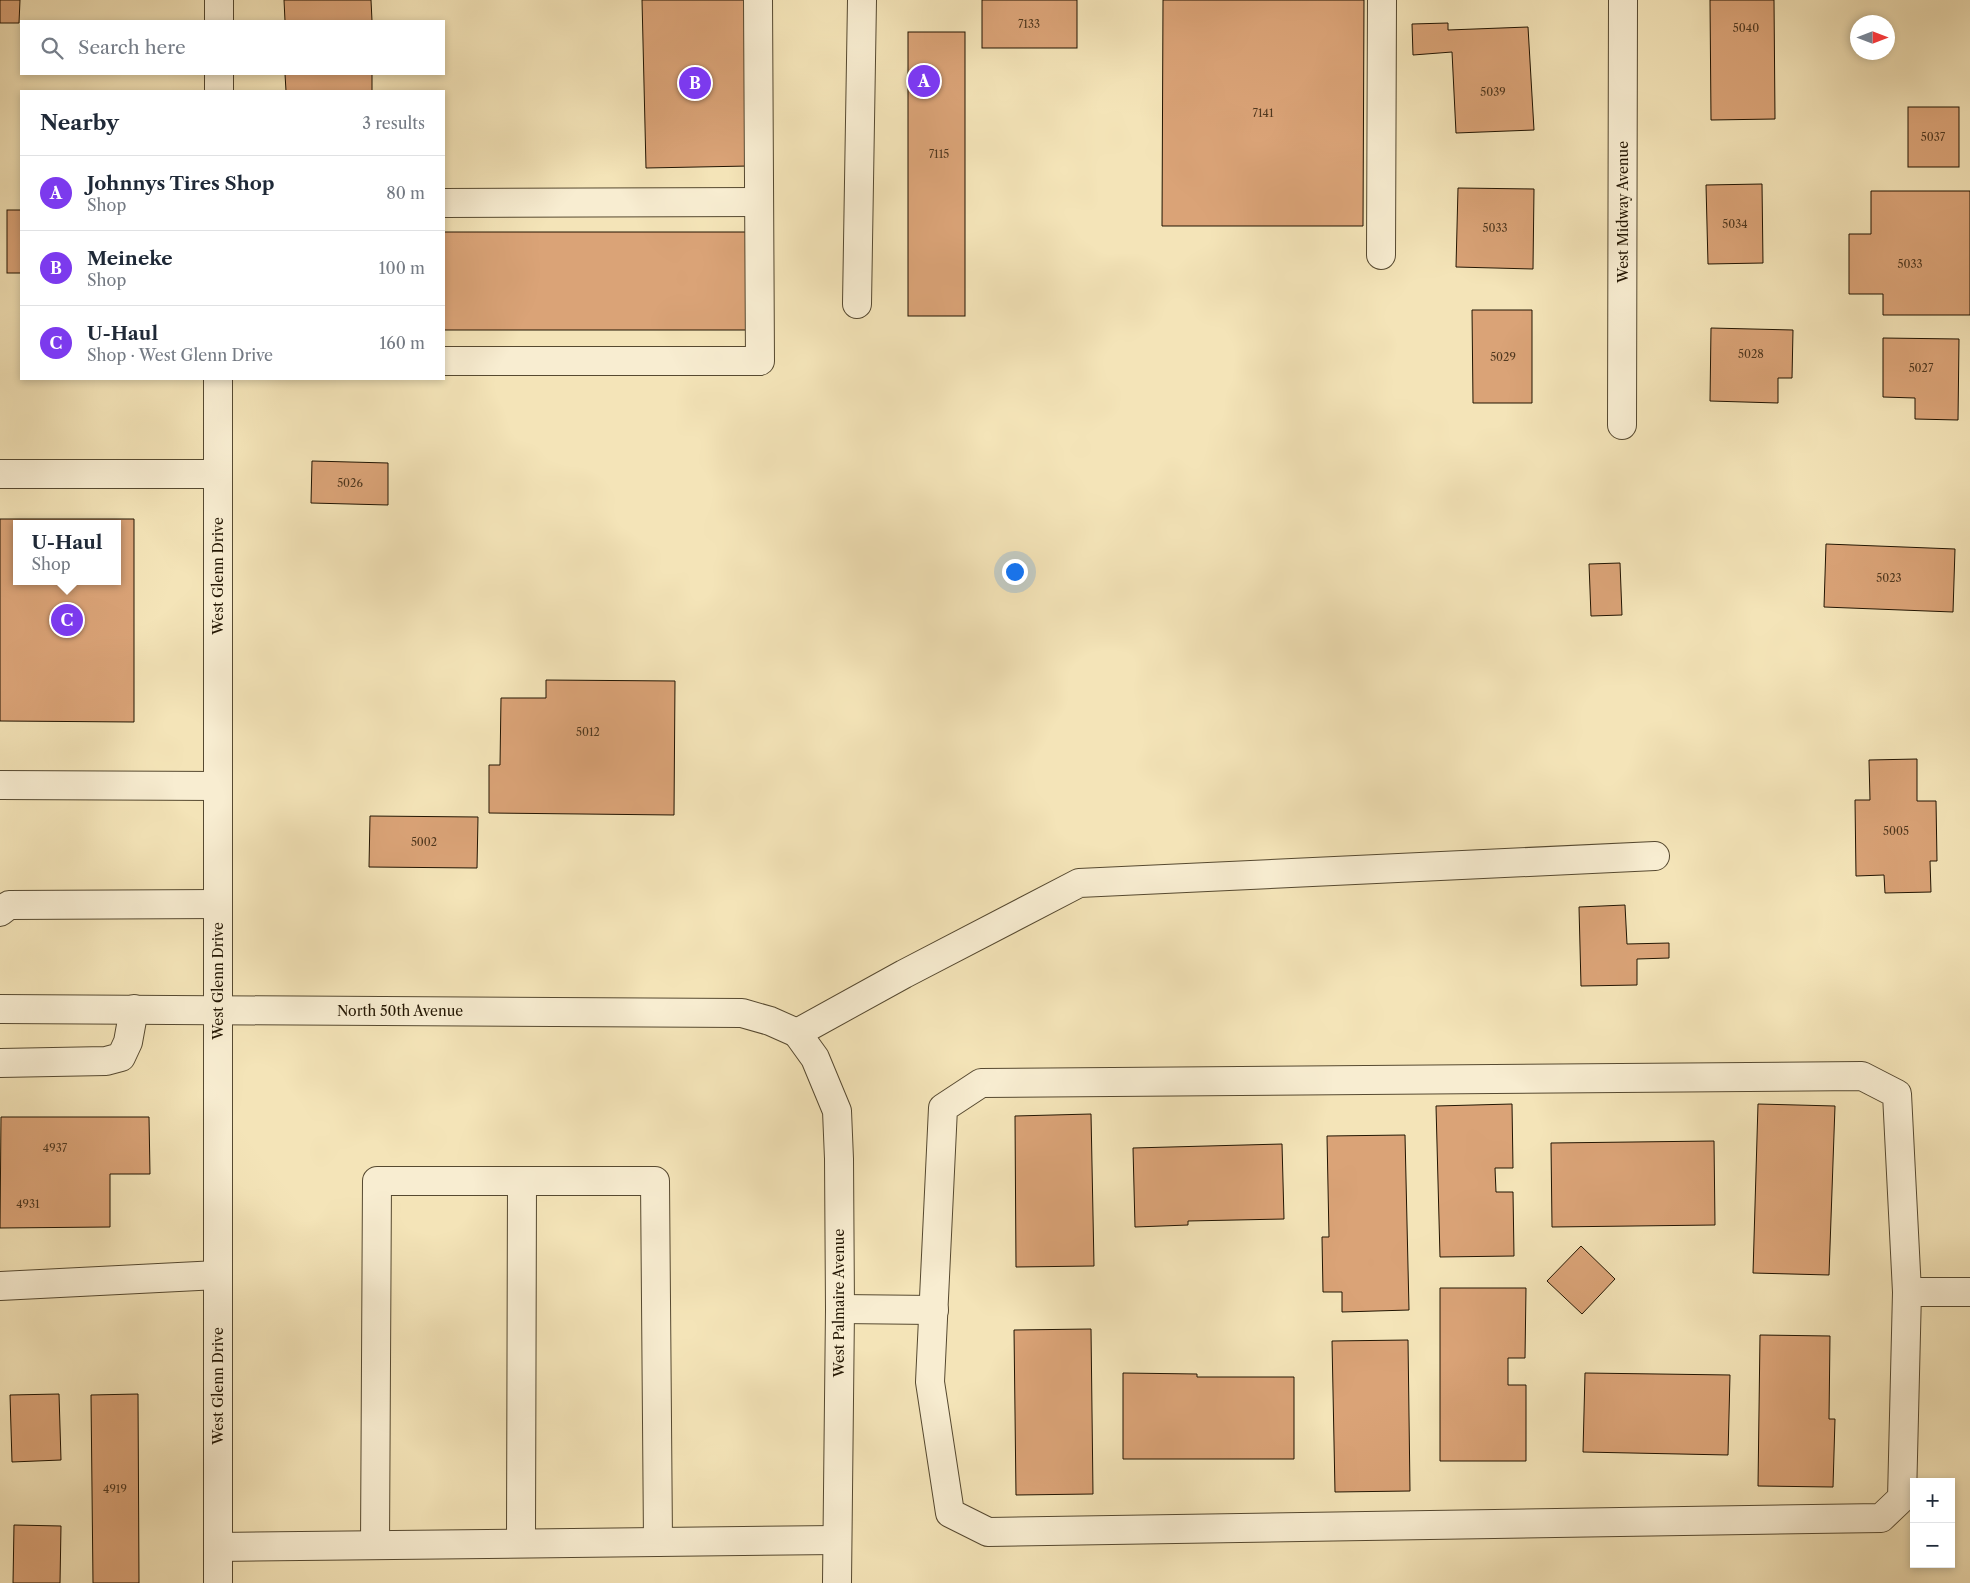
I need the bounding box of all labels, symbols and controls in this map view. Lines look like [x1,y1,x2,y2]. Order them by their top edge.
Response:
north arrow [1850,15,1895,60]
house number: 7133 [1018,17,1040,31]
search box [20,20,445,75]
house number: 5040 [1733,21,1759,35]
icon: search [38,34,66,62]
text: Search here [78,36,186,59]
pin: A [908,62,940,100]
pin: B [679,64,711,102]
house number: 5039 [1480,85,1506,99]
house number: 7141 [1252,106,1274,120]
text: Nearby [40,110,119,135]
text: 3 results [362,113,425,133]
house number: 5037 [1921,130,1946,144]
street label: West Midway Avenue [1614,141,1632,284]
house number: 7115 [929,147,949,161]
text: Johnnys Tires Shop [87,172,275,195]
text: A [50,183,62,203]
text: 80 m [386,183,425,203]
text: Shop [87,195,126,215]
house number: 5034 [1722,217,1748,231]
house number: 5033 [1482,221,1508,235]
text: Meineke [87,247,173,270]
house number: 5033 [1897,257,1923,271]
text: B [50,258,62,278]
text: 100 m [379,258,425,278]
text: Shop [87,270,126,290]
text: U-Haul [87,322,158,345]
text: C [50,333,62,353]
text: 160 m [380,333,425,353]
text: Shop · West Glenn Drive [87,345,273,365]
house number: 5028 [1738,347,1764,361]
house number: 5029 [1490,350,1516,364]
house number: 5027 [1909,361,1934,375]
house number: 5026 [337,476,363,490]
street label: West Glenn Drive [209,517,227,636]
popup [13,520,121,585]
text: U-Haul [31,531,103,554]
text: Shop [31,554,71,574]
your location [1002,559,1028,585]
house number: 5023 [1876,571,1902,585]
pin: C [51,601,83,639]
house number: 5012 [576,725,600,739]
house number: 5005 [1883,824,1909,838]
house number: 5002 [411,835,437,849]
street label: West Glenn Drive [209,922,227,1041]
street label: North 50th Avenue [337,1002,463,1020]
house number: 4937 [43,1141,68,1155]
house number: 4931 [16,1197,40,1211]
street label: West Palmaire Avenue [830,1229,848,1378]
street label: West Glenn Drive [209,1327,227,1446]
map controls [1910,1478,1955,1568]
button: + [1910,1478,1955,1523]
house number: 4919 [103,1482,127,1496]
button: − [1910,1523,1955,1568]

